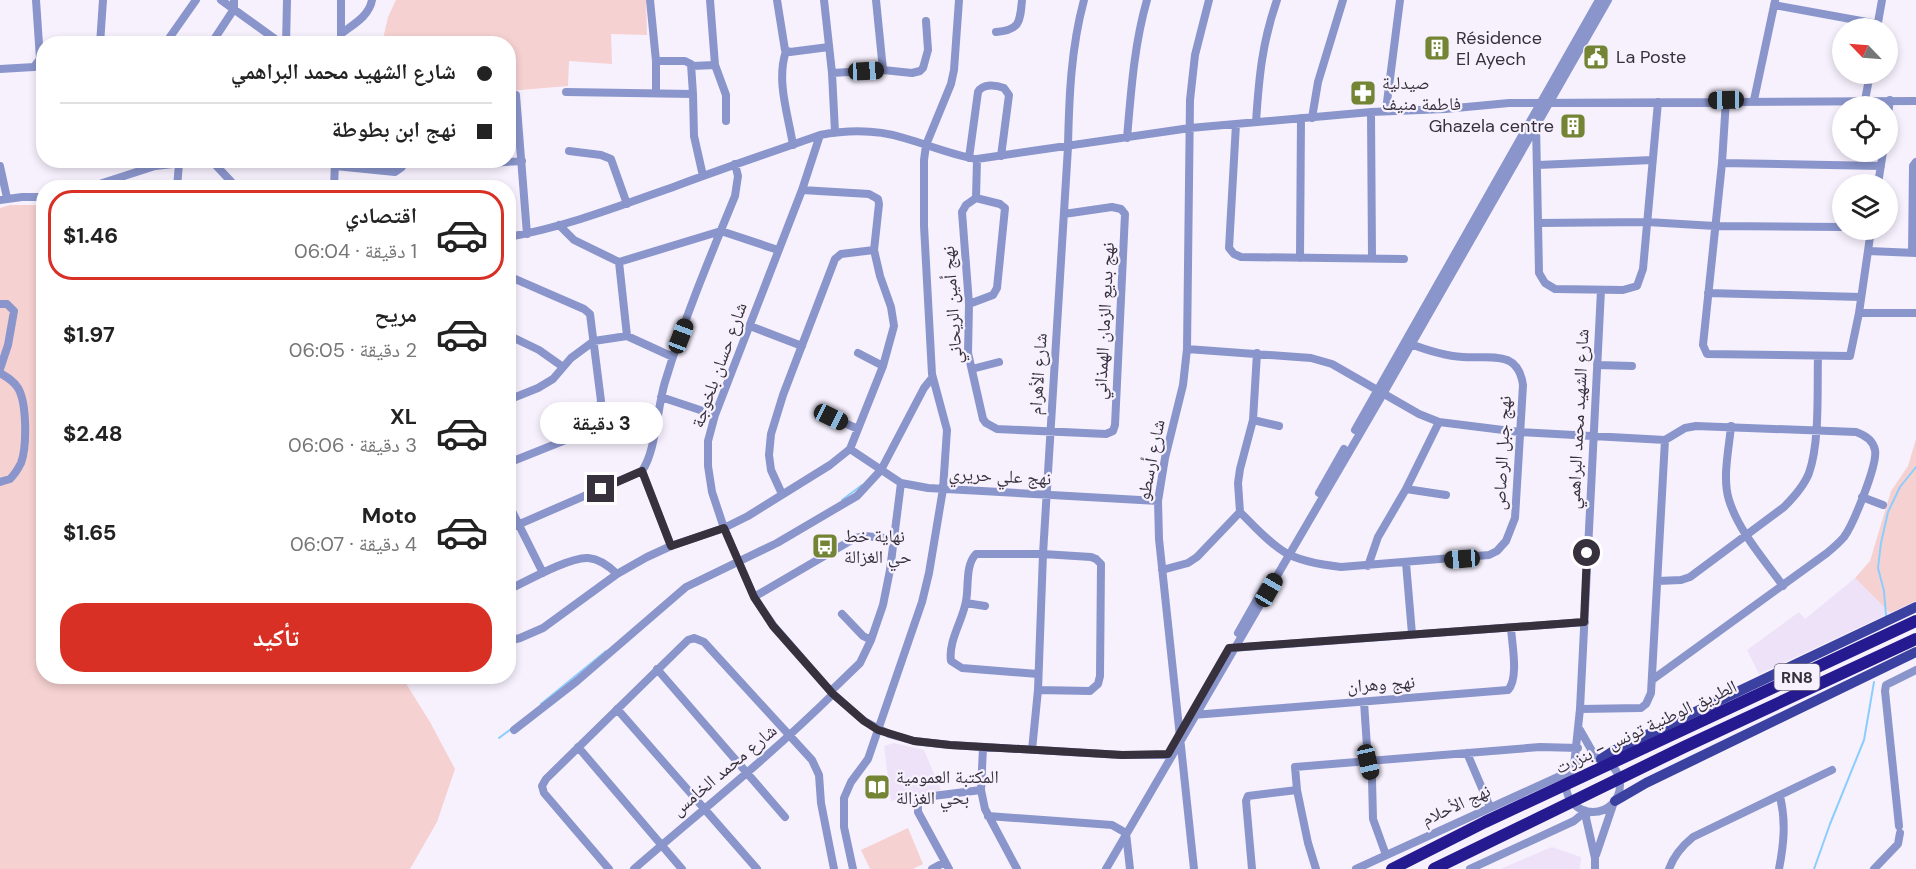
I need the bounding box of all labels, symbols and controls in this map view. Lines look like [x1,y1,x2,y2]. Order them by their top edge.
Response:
north arrow [1832,18,1898,84]
map controls [1832,18,1898,240]
place label: Résidence El Ayech [1456,26,1542,71]
building icon: Résidence El Ayech [1422,33,1452,63]
public building icon: La Poste [1581,42,1611,72]
place label: La Poste [1616,45,1686,69]
text: شارع الشهيد محمد البراهمي [231,57,456,86]
car [848,61,884,81]
place label: صيدلية فاطمة منيف [1382,71,1461,116]
pharmacy icon: صيدلية فاطمة منيف [1348,78,1378,108]
car [1708,91,1744,109]
button: locate [1832,96,1898,162]
building icon: Ghazela centre [1558,111,1588,141]
place label: Ghazela centre [1429,114,1554,138]
text: نهج ابن بطوطة [332,115,456,144]
button: layers [1832,174,1898,240]
text: اقتصادي [345,201,417,230]
icon: car [435,208,489,262]
text: $1.46 [63,221,118,250]
text: 1 دقيقة · 06:04 [294,238,417,264]
street label: نهج بديع الزمان الهمذاني [1088,242,1123,400]
street label: نهج أمين الريحاني [936,245,971,365]
street label: شارع حسان بلخوجة [685,299,753,431]
text: مريح [374,300,417,329]
icon: car [435,307,489,361]
car [666,316,696,356]
text: $1.97 [63,320,115,349]
street label: شارع الشهيد محمد البراهمي [1561,328,1597,510]
street label: شارع الأهرام [1023,332,1053,416]
text: 2 دقيقة · 06:05 [289,337,417,363]
street label: نهج جبل الرصاص [1487,395,1517,511]
car [811,401,851,433]
text: XL [390,402,417,431]
callout: 3 دقيقة [540,402,662,444]
icon: car [435,406,489,460]
text: 3 دقيقة [572,410,631,436]
street label: شارع أرسطو [1131,418,1171,502]
text: $2.48 [63,419,123,448]
text: 3 دقيقة · 06:06 [288,432,417,458]
street label: نهج علي حريري [948,461,1052,493]
route end [587,475,614,502]
text: Moto [362,501,417,530]
icon: car [435,505,489,559]
text: $1.65 [63,518,116,547]
place label: نهاية خط حي الغزالة [844,524,912,572]
text: 4 دقيقة · 06:07 [290,531,417,557]
bus stop icon: نهاية خط حي الغزالة [810,531,840,561]
route start [1573,539,1600,566]
car [1443,549,1481,569]
car [1252,570,1286,610]
button: تأكيد [60,603,492,672]
road number: RN8 [1774,664,1820,690]
street label: نهج وهران [1346,670,1416,698]
street label: الطريق الوطنية تونس - بنزرت [1551,674,1741,780]
street label: شارع محمد الخامس [666,719,782,821]
car [1355,742,1381,782]
place label: المكتبة العمومية بحي الغزالة [896,765,999,813]
library icon: المكتبة العمومية بحي الغزالة [862,772,892,802]
street label: نهج الأحلام [1418,779,1494,831]

